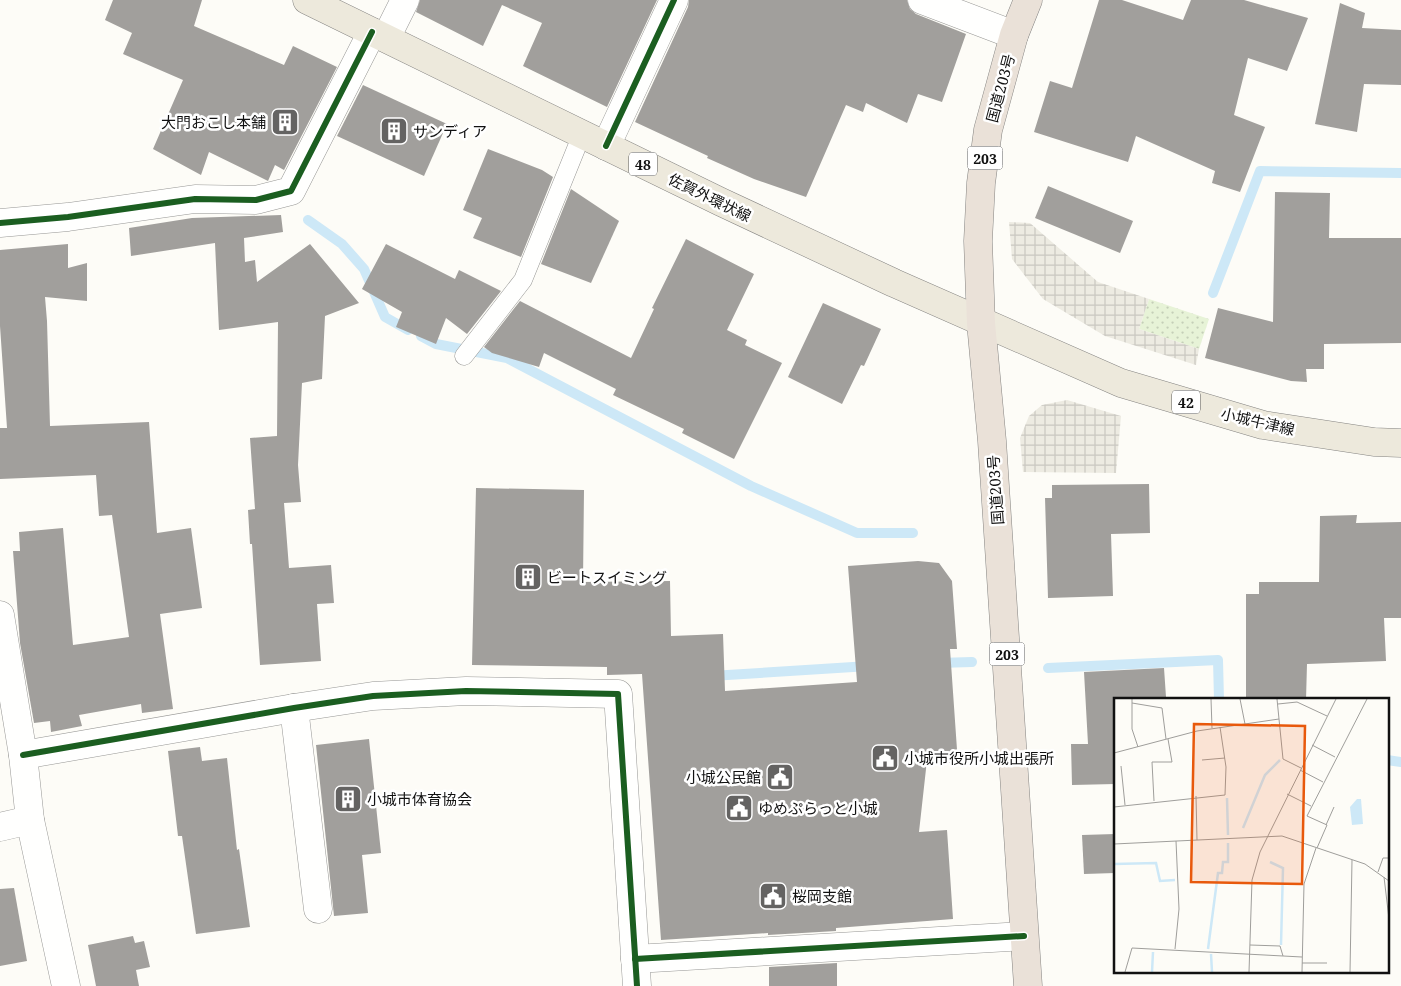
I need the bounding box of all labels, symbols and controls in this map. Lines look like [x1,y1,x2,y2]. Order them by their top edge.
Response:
street label: 国道203号 [981,52,1019,124]
building icon: 大門おこし本舗 [270,107,300,137]
place label: 大門おこし本舗 [161,112,266,132]
building icon: サンディア [379,116,409,146]
place label: サンディア [413,121,487,141]
road number: 203 [968,146,1002,170]
road number: 48 [629,152,657,175]
street label: 佐賀外環状線 [665,168,755,226]
road number: 42 [1172,391,1200,414]
street label: 小城牛津線 [1219,403,1297,439]
street label: 国道203号 [983,454,1007,526]
building icon: ビートスイミング [513,562,543,592]
place label: ビートスイミング [547,567,667,587]
road number: 203 [990,642,1024,666]
inset map [1114,698,1388,974]
public building icon: 小城市役所小城出張所 [870,743,900,773]
place label: 小城市役所小城出張所 [904,748,1054,768]
public building icon: 小城公民館 [765,762,795,792]
place label: 小城公民館 [686,767,761,787]
building icon: 小城市体育協会 [333,784,363,814]
place label: 小城市体育協会 [367,789,472,809]
public building icon: ゆめぷらっと小城 [724,793,754,823]
place label: ゆめぷらっと小城 [758,798,878,818]
public building icon: 桜岡支館 [758,881,788,911]
place label: 桜岡支館 [792,886,852,906]

